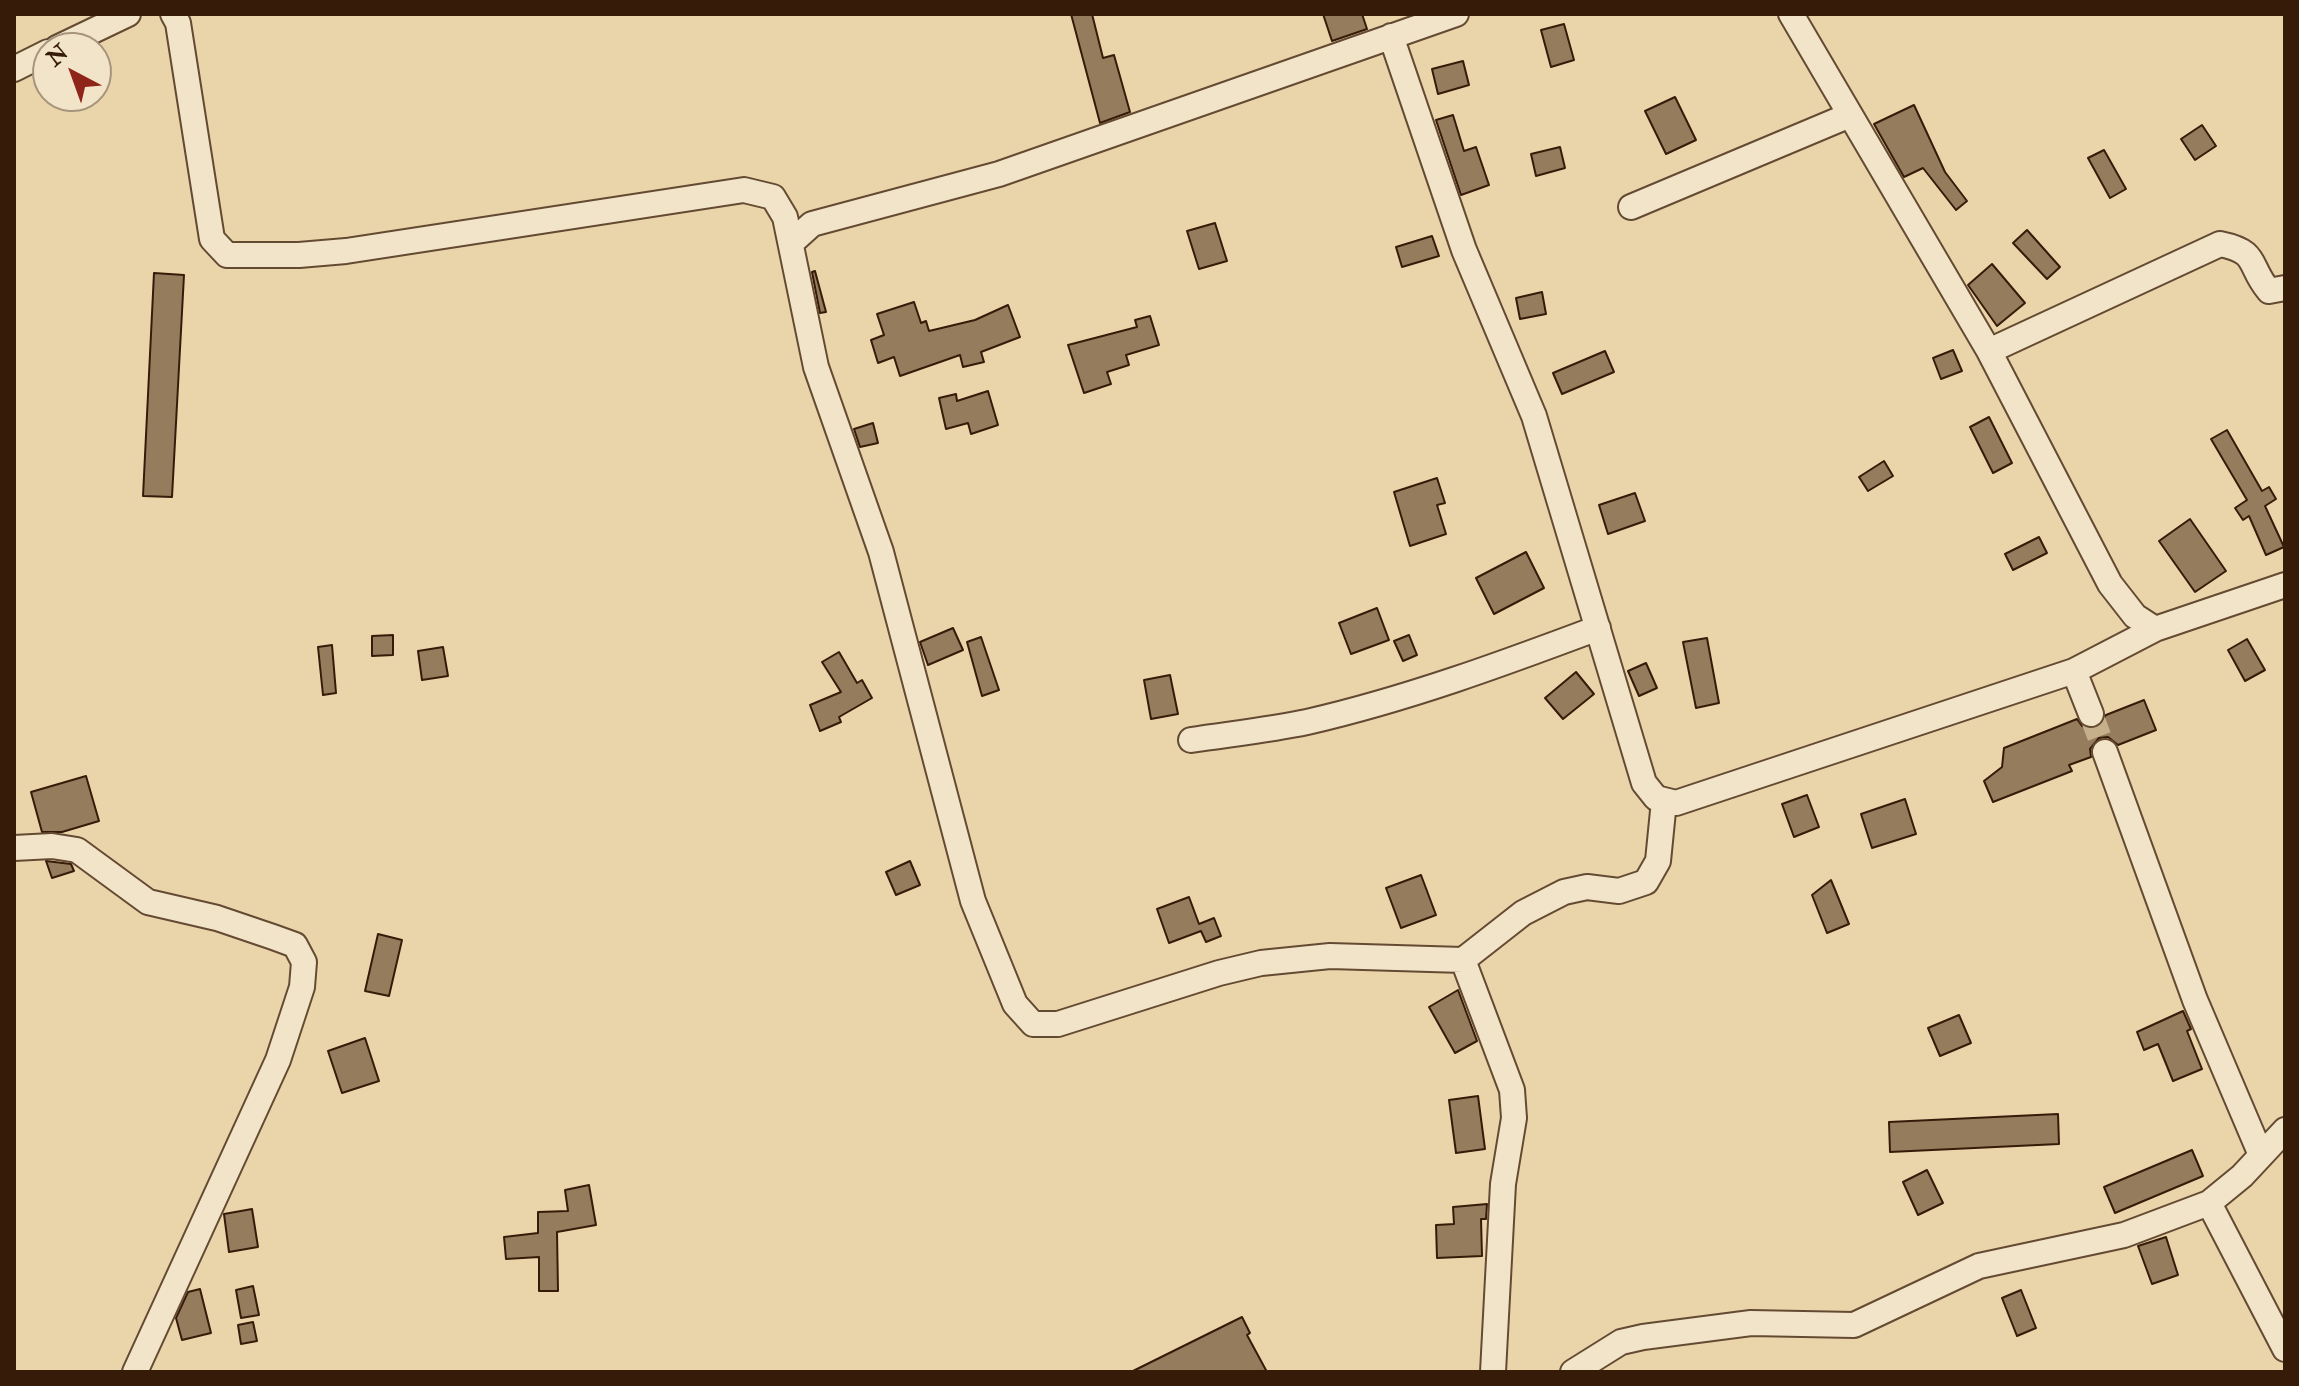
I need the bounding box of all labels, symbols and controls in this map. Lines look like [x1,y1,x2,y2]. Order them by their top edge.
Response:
north arrow [32,32,112,112]
text: N [41,38,74,72]

